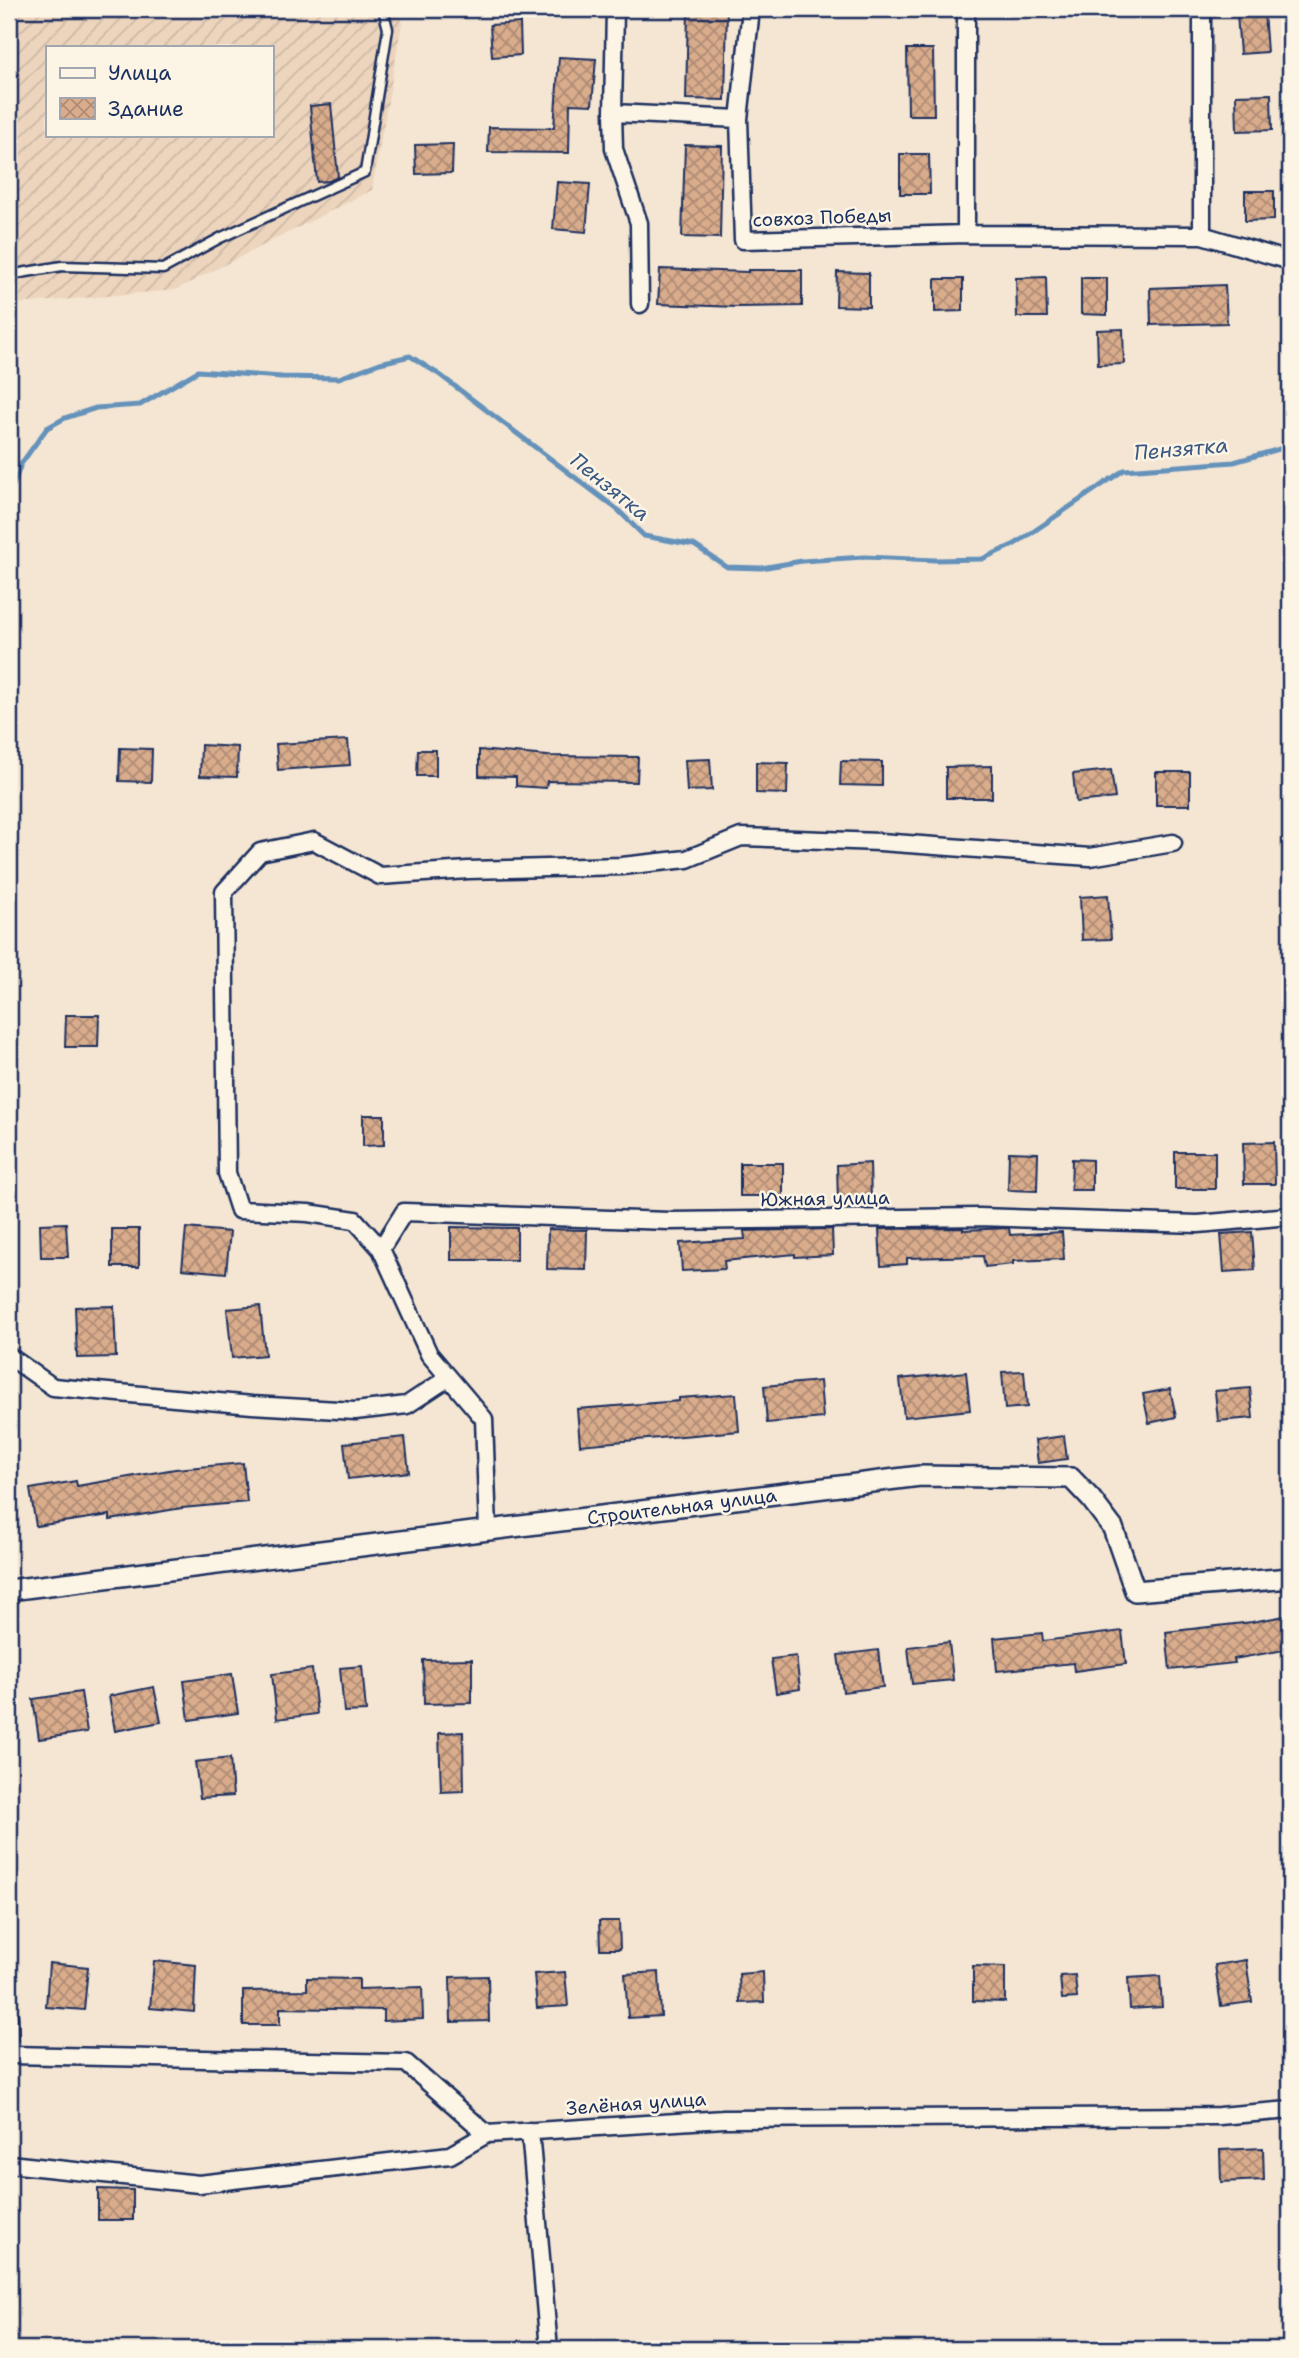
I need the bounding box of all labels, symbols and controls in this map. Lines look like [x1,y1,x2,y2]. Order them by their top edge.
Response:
legend [46,46,273,136]
text: Улица [108,59,171,87]
text: Здание [108,95,184,123]
street label: совхоз Победы [752,203,892,232]
water label: Пензятка [1133,431,1229,467]
water label: Пензятка [564,446,656,528]
street label: Южная улица [760,1185,890,1212]
street label: Строительная улица [586,1482,779,1531]
street label: Зелёная улица [565,2086,707,2121]

